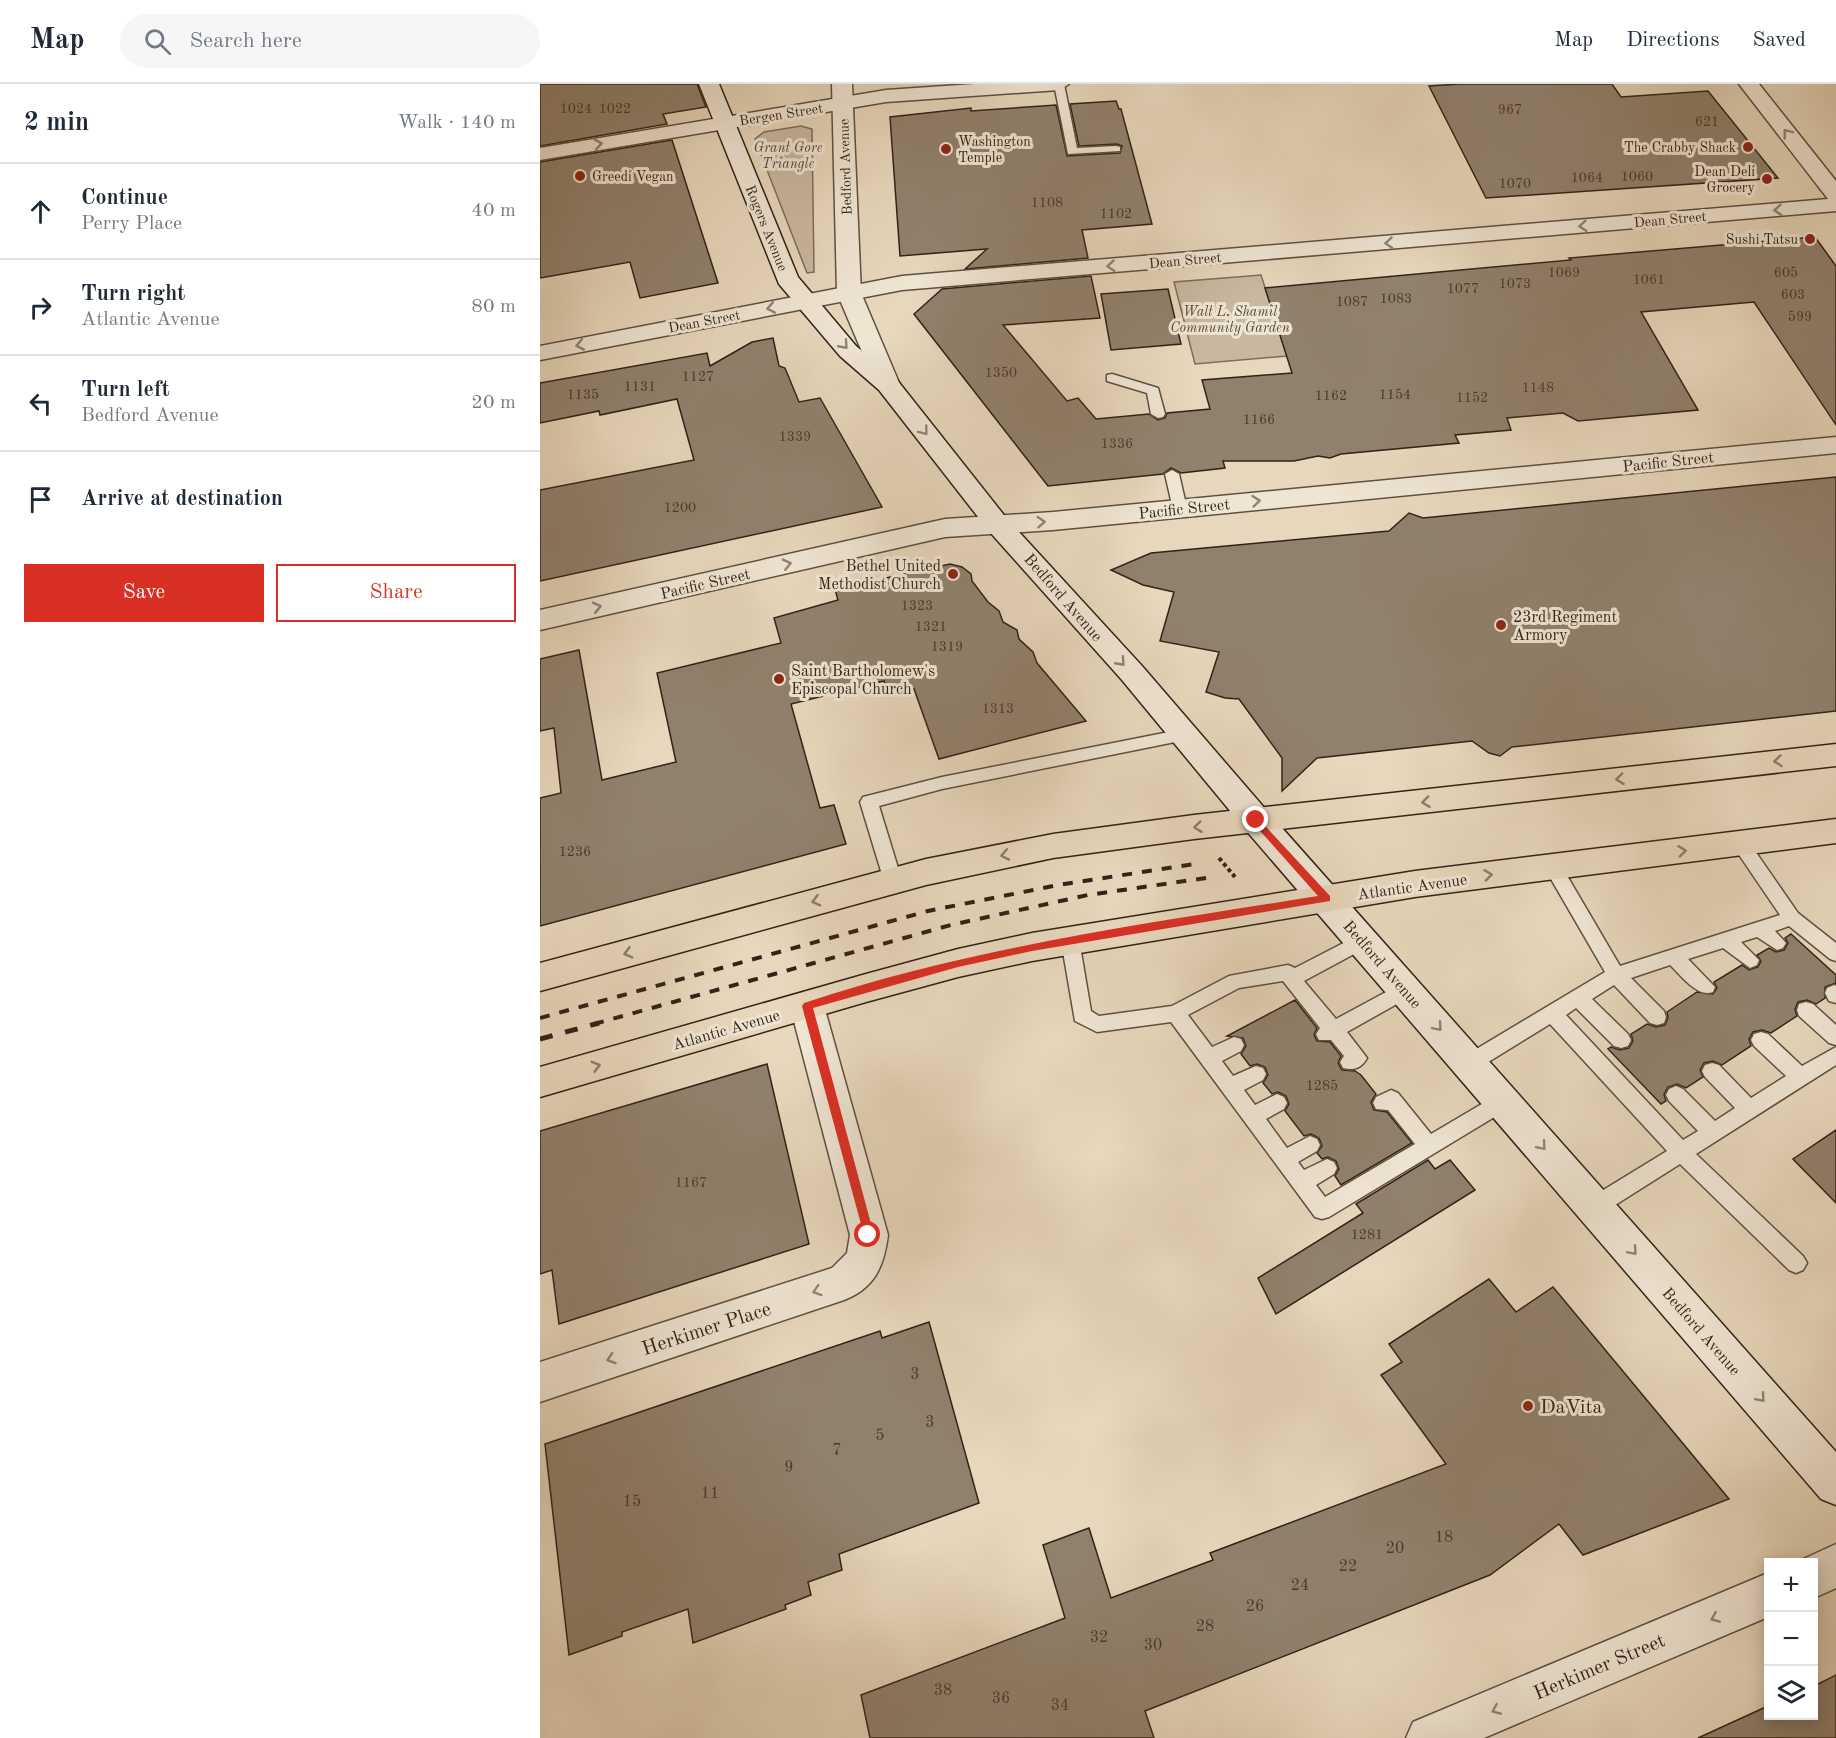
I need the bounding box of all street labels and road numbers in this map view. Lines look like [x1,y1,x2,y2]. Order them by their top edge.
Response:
street label: Bergen Street [738,101,824,129]
street label: Bedford Avenue [837,119,855,215]
street label: Rogers Avenue [743,183,790,273]
street label: Dean Street [1633,210,1707,230]
street label: Dean Street [1148,251,1222,271]
street label: Dean Street [667,308,741,336]
street label: Pacific Street [1622,450,1715,476]
street label: Pacific Street [1138,497,1231,523]
street label: Bedford Avenue [1020,551,1105,645]
street label: Pacific Street [659,567,752,603]
street label: Atlantic Avenue [1356,872,1468,904]
street label: Bedford Avenue [1339,918,1424,1012]
street label: Atlantic Avenue [671,1008,782,1054]
street label: Bedford Avenue [1658,1285,1743,1379]
street label: Herkimer Place [640,1300,774,1360]
street label: Herkimer Street [1531,1631,1669,1705]

